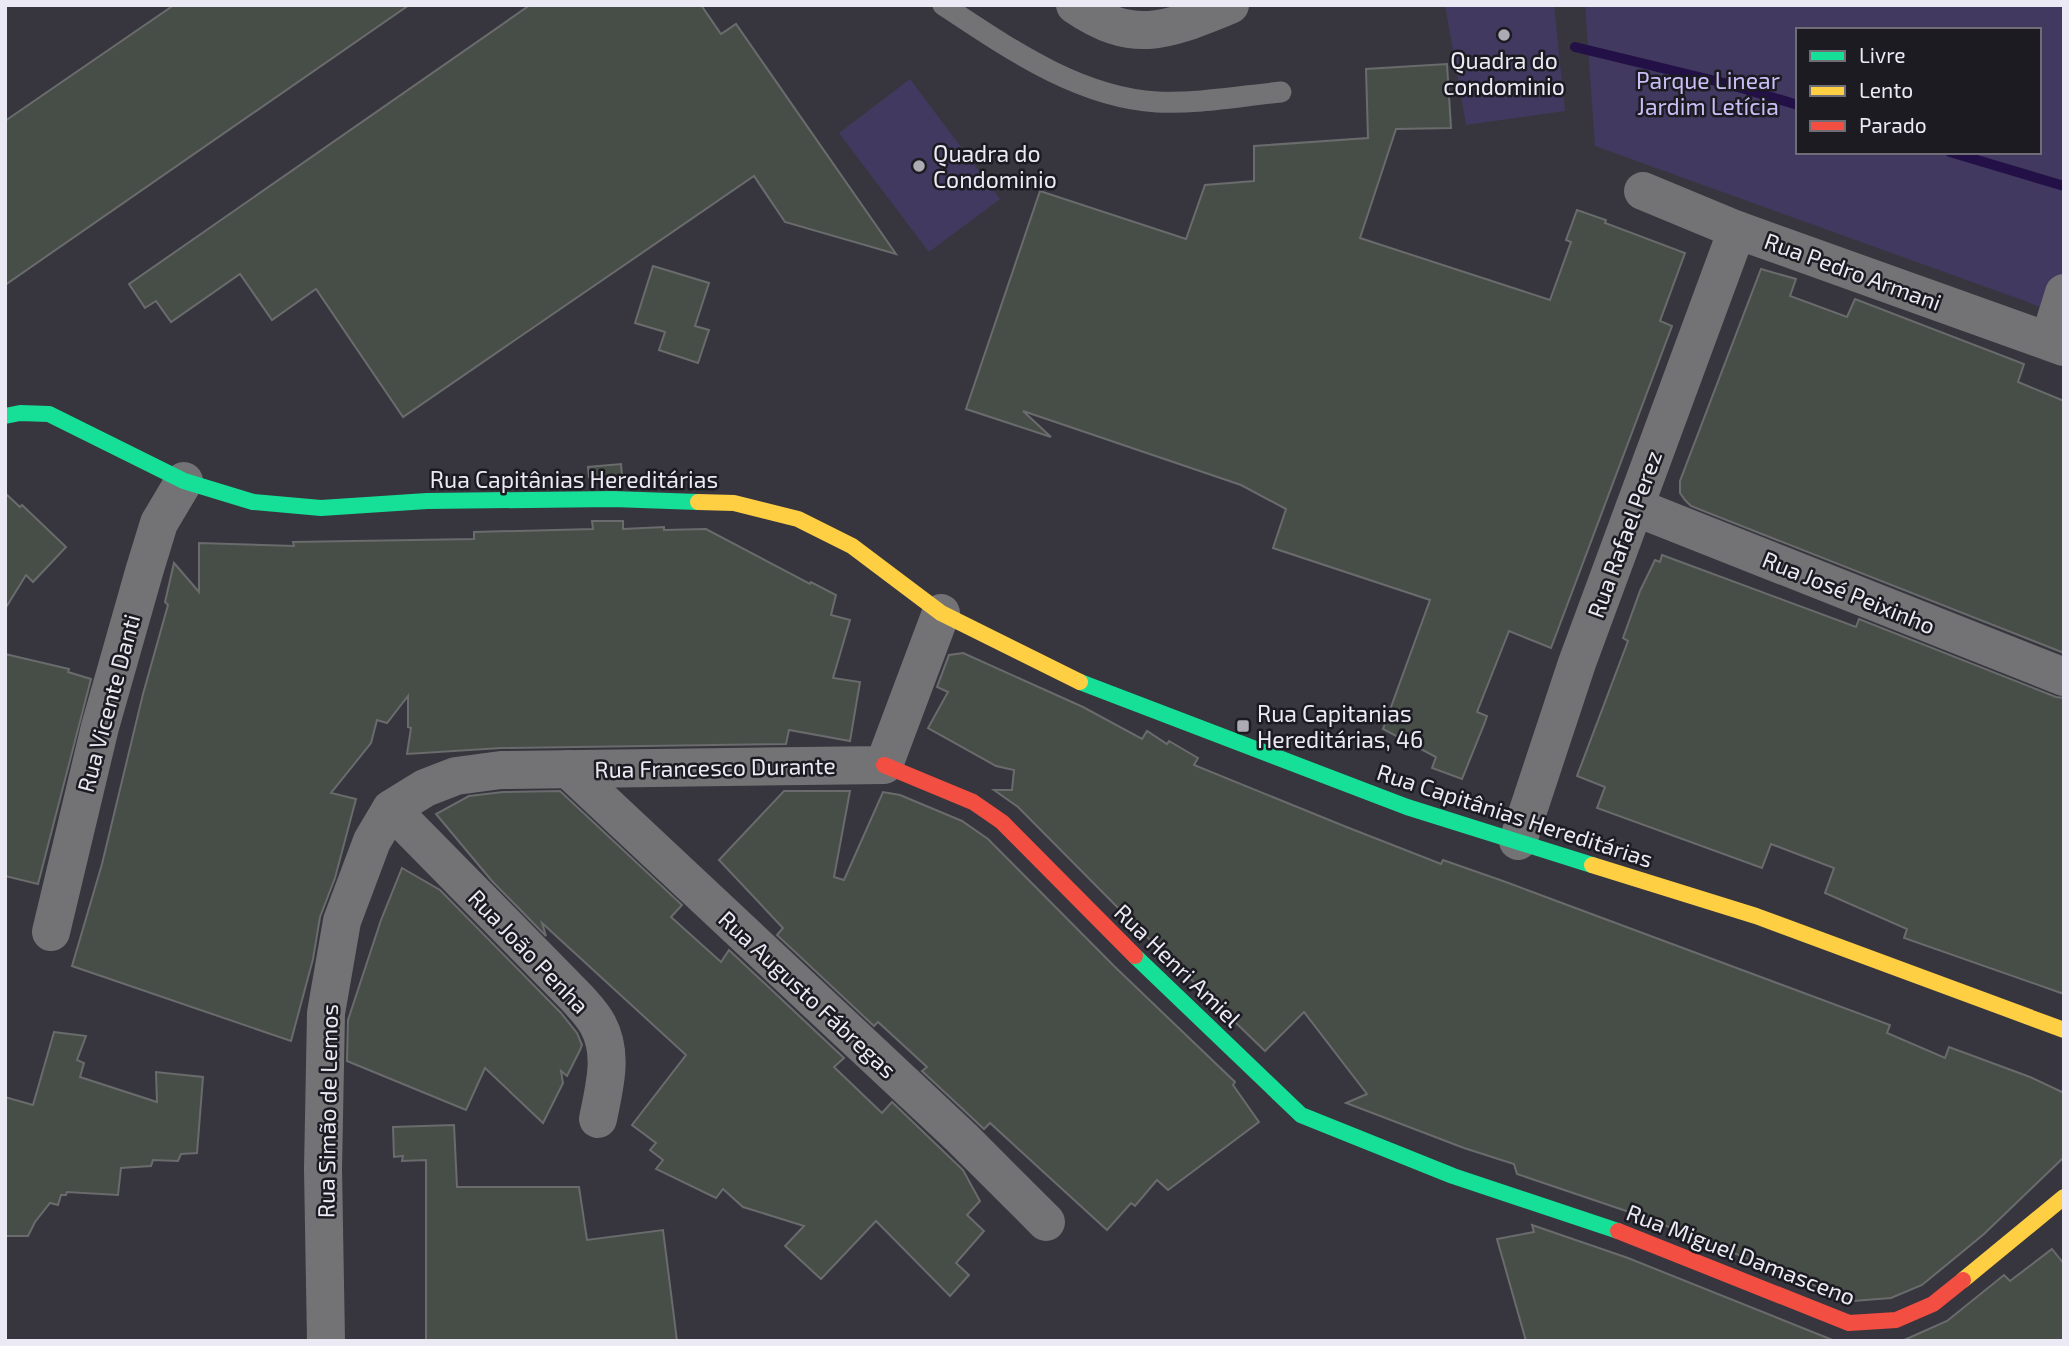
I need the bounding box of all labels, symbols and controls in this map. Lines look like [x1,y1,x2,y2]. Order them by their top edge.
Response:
marker: Quadra do condominio [1496,27,1512,43]
legend [1796,28,2041,154]
text: Livre [1859,42,1906,67]
place label: Quadra do condominio [1443,46,1565,100]
park label: Parque Linear Jardim Letícia [1636,66,1780,120]
text: Lento [1859,77,1913,102]
text: Parado [1859,112,1927,137]
place label: Quadra do Condominio [933,139,1057,193]
marker: Quadra do Condominio [911,158,927,174]
street label: Rua Pedro Armani [1761,226,1945,316]
street label: Rua Rafael Perez [1581,447,1667,621]
street label: Rua Capitânias Hereditárias [430,465,718,493]
street label: Rua José Peixinho [1759,545,1939,639]
street label: Rua Vicente Danti [71,611,145,795]
place label: Rua Capitanias Hereditárias, 46 [1257,699,1423,753]
marker: Rua Capitanias Hereditárias, 46 [1235,718,1251,734]
street label: Rua Francesco Durante [594,751,836,783]
street label: Rua Capitânias Hereditárias [1374,757,1656,873]
street label: Rua João Penha [463,883,595,1019]
street label: Rua Henri Amiel [1109,898,1247,1032]
street label: Rua Augusto Fábregas [713,904,903,1084]
street label: Rua Simão de Lemos [311,1004,343,1218]
street label: Rua Miguel Damasceno [1623,1197,1859,1311]

